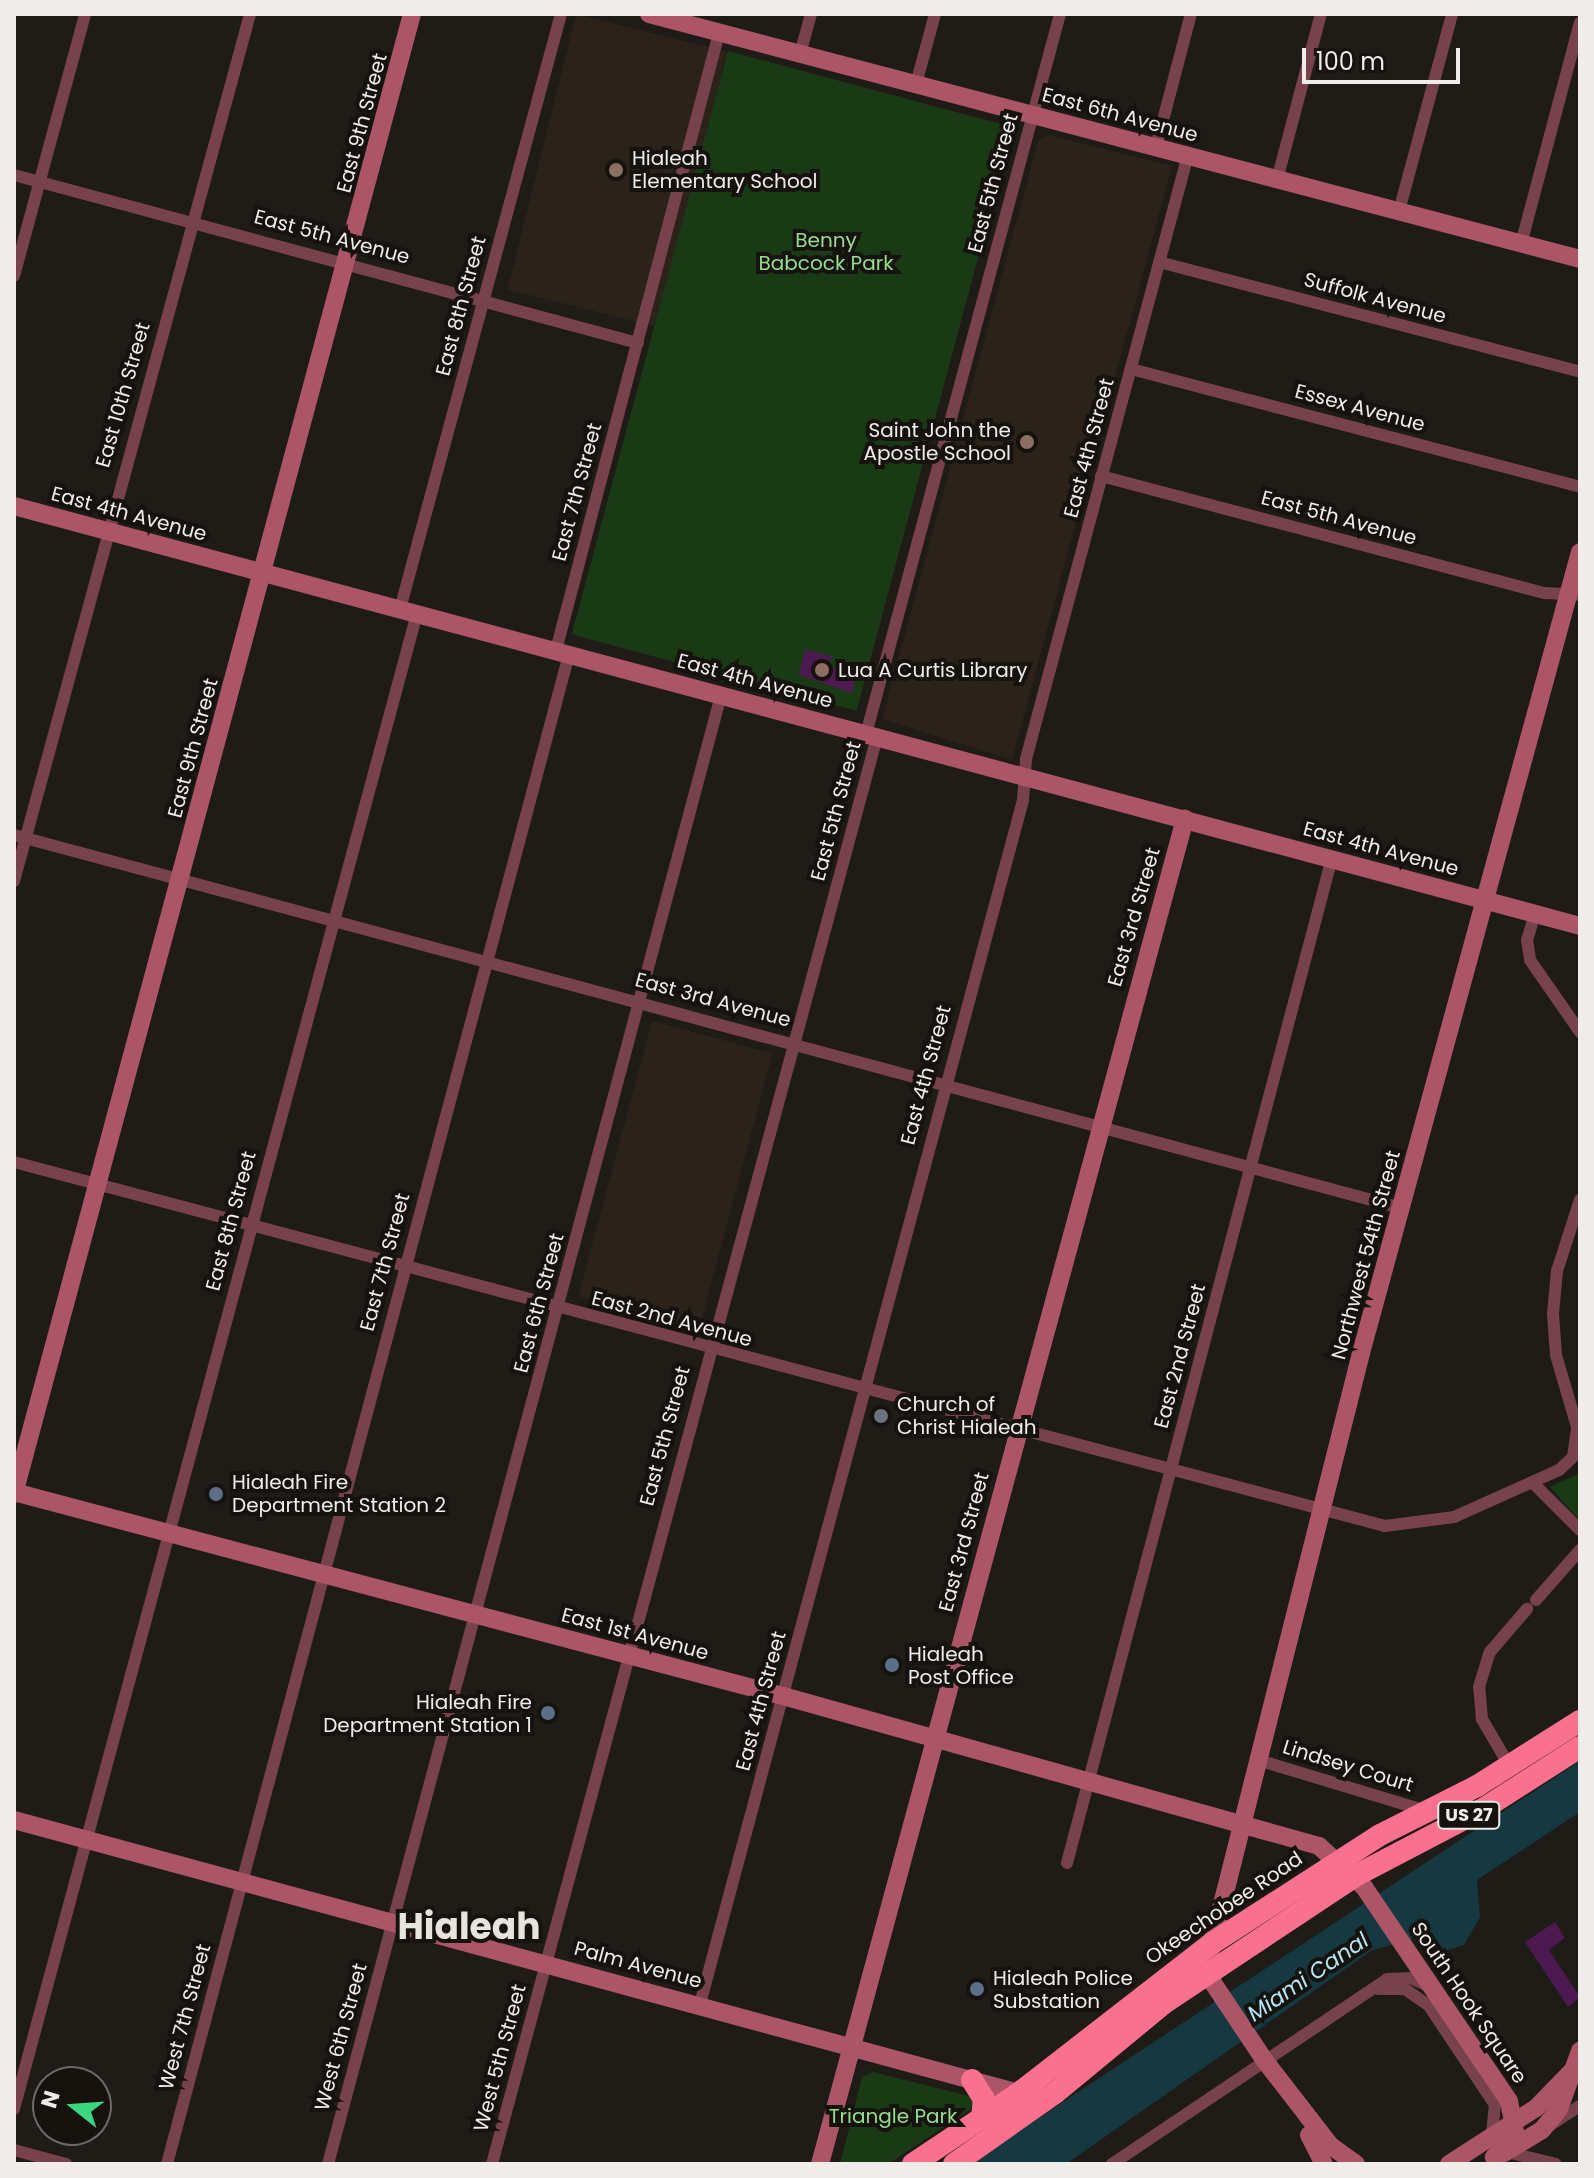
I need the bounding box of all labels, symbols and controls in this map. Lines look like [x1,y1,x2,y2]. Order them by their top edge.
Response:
scale bar [1306,32,1464,82]
text: 100 m [1316,45,1385,78]
street label: East 9th Street [332,51,392,195]
street label: East 6th Avenue [1040,83,1200,147]
street label: East 5th Street [963,111,1023,255]
place label: Hialeah Elementary School [632,146,817,193]
marker: Hialeah Elementary School [607,161,625,179]
street label: East 5th Avenue [252,205,412,269]
park label: Benny Babcock Park [759,229,893,276]
street label: East 8th Street [431,234,491,378]
street label: Suffolk Avenue [1301,267,1449,329]
street label: East 10th Street [91,320,155,470]
street label: East 4th Street [1059,376,1119,520]
street label: Essex Avenue [1292,379,1428,437]
place label: Saint John the Apostle School [864,418,1011,465]
street label: East 7th Street [547,420,607,564]
marker: Saint John the Apostle School [1018,433,1036,451]
street label: East 4th Avenue [49,482,209,546]
street label: East 5th Avenue [1259,486,1419,550]
street label: East 4th Avenue [675,649,835,713]
place label: Lua A Curtis Library [838,658,1028,682]
marker: Lua A Curtis Library [813,661,831,679]
street label: East 9th Street [163,676,223,820]
street label: East 5th Street [806,739,866,883]
street label: East 4th Avenue [1301,817,1461,881]
street label: East 3rd Street [1103,845,1165,989]
street label: East 3rd Avenue [633,968,793,1032]
street label: East 4th Street [896,1003,956,1147]
street label: Northwest 54th Street [1327,1148,1405,1362]
street label: East 8th Street [201,1149,261,1293]
street label: East 7th Street [355,1190,415,1334]
street label: East 6th Street [509,1231,569,1375]
street label: East 2nd Street [1149,1281,1211,1431]
street label: East 2nd Avenue [589,1286,755,1352]
street label: East 5th Street [635,1364,695,1508]
place label: Church of Christ Hialeah [897,1392,1037,1439]
marker: Church of Christ Hialeah [872,1407,890,1425]
place label: Hialeah Fire Department Station 2 [232,1470,446,1517]
street label: East 3rd Street [934,1470,994,1614]
marker: Hialeah Fire Department Station 2 [207,1485,225,1503]
street label: East 1st Avenue [559,1603,711,1665]
street label: East 4th Street [731,1629,791,1773]
place label: Hialeah Post Office [908,1642,1014,1689]
marker: Hialeah Post Office [883,1656,901,1674]
place label: Hialeah Fire Department Station 1 [323,1690,532,1737]
marker: Hialeah Fire Department Station 1 [539,1704,557,1722]
street label: Lindsey Court [1280,1735,1416,1797]
road number: US 27 [1437,1801,1501,1829]
street label: Okeechobee Road [1141,1847,1307,1969]
district label: Hialeah [398,1905,540,1949]
street label: South Hook Square [1406,1918,1532,2088]
water label: Miami Canal [1243,1927,1373,2027]
street label: Palm Avenue [572,1936,704,1994]
street label: West 7th Street [154,1942,216,2092]
street label: West 6th Street [310,1961,372,2113]
place label: Hialeah Police Substation [993,1966,1133,2013]
marker: Hialeah Police Substation [968,1980,986,1998]
street label: West 5th Street [469,1982,531,2134]
north arrow [32,2066,112,2146]
text: N [33,2087,68,2112]
park label: Triangle Park [829,2104,957,2128]

